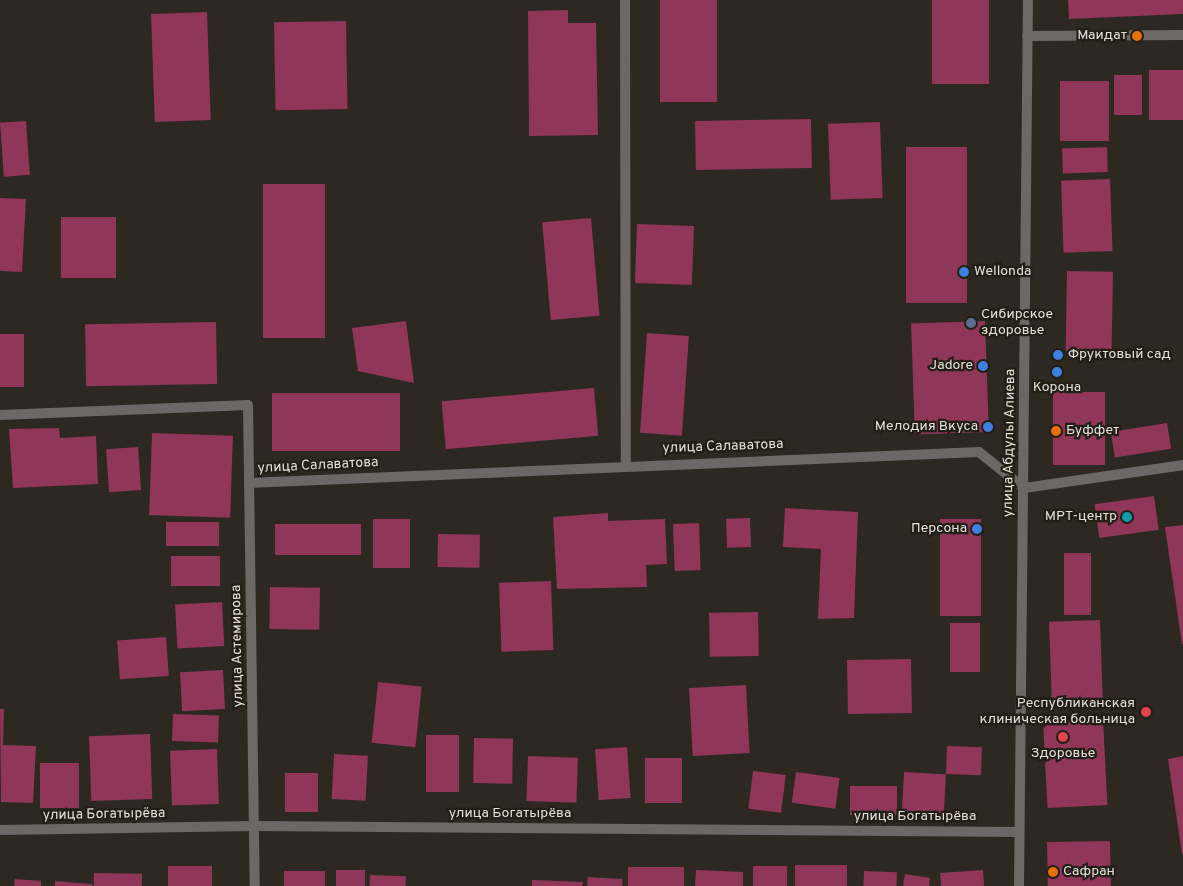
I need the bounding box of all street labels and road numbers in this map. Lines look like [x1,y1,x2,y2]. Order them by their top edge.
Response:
street label: улица Абдулы Алиева [1000,368,1020,518]
street label: улица Салаватова [662,436,784,458]
street label: улица Салаватова [257,454,379,478]
street label: улица Астемирова [229,584,247,708]
street label: улица Богатырёва [43,806,165,824]
street label: улица Богатырёва [449,806,571,822]
street label: улица Богатырёва [854,809,976,825]

